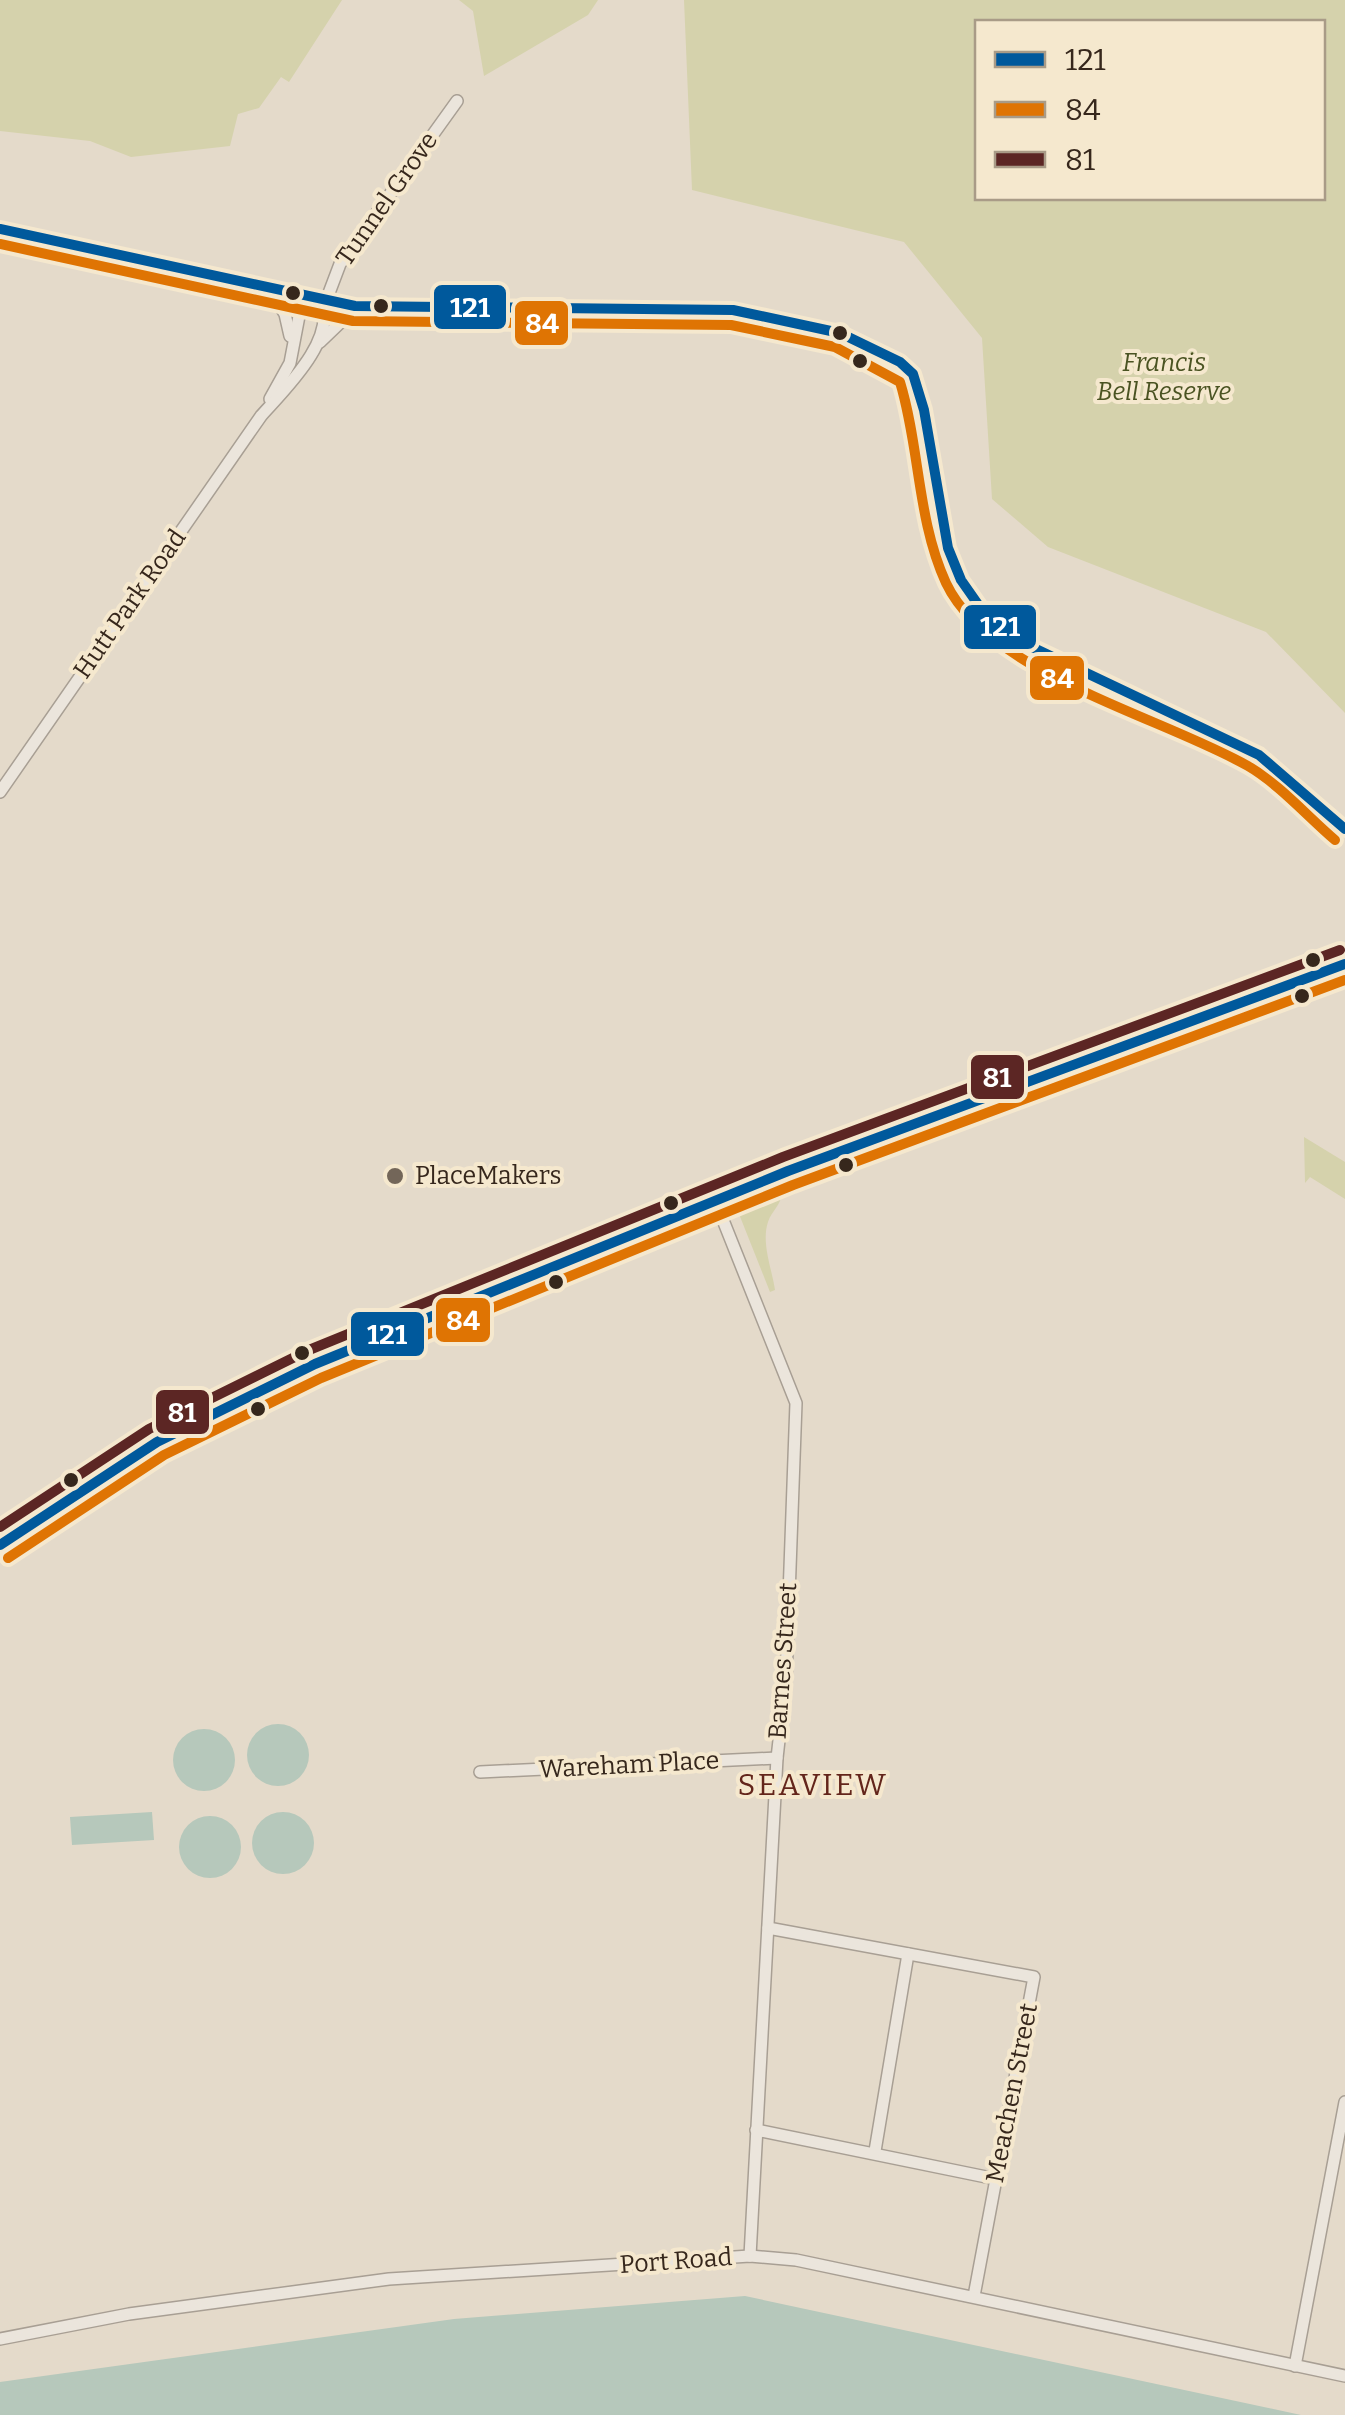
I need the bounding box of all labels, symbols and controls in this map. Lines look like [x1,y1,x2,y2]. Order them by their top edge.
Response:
legend [975,20,1325,200]
text: 121 [1065,42,1106,78]
text: 84 [1065,92,1101,128]
street label: Tunnel Grove [330,126,444,272]
text: 81 [1065,142,1095,178]
unlabelled marker [283,283,303,303]
line badge: 121 [432,283,508,331]
text: 121 [450,291,490,324]
unlabelled marker [371,296,391,316]
line badge: 84 [513,299,570,347]
text: 84 [525,307,559,340]
unlabelled marker [830,323,850,343]
park label: Francis Bell Reserve [1097,348,1232,407]
unlabelled marker [850,351,870,371]
street label: Hutt Park Road [68,524,193,684]
line badge: 121 [962,603,1038,651]
text: 121 [980,610,1020,643]
line badge: 84 [1028,654,1086,702]
text: 84 [1040,662,1074,695]
unlabelled marker [1303,950,1323,970]
unlabelled marker [1292,986,1312,1006]
line badge: 81 [969,1053,1026,1101]
text: 81 [983,1061,1011,1094]
unlabelled marker [836,1155,856,1175]
place label: PlaceMakers [415,1161,561,1191]
marker: PlaceMakers [384,1165,406,1187]
unlabelled marker [661,1193,681,1213]
unlabelled marker [546,1272,566,1292]
line badge: 84 [434,1296,492,1344]
text: 84 [446,1304,480,1337]
line badge: 121 [349,1310,426,1358]
text: 121 [367,1318,407,1351]
unlabelled marker [292,1343,312,1363]
line badge: 81 [154,1388,211,1436]
text: 81 [168,1396,196,1429]
unlabelled marker [248,1399,268,1419]
unlabelled marker [61,1470,81,1490]
street label: Barnes Street [763,1582,803,1740]
street label: Wareham Place [538,1745,720,1785]
district label: SEAVIEW [738,1767,888,1803]
street label: Meachen Street [980,2001,1044,2185]
street label: Port Road [619,2242,733,2280]

